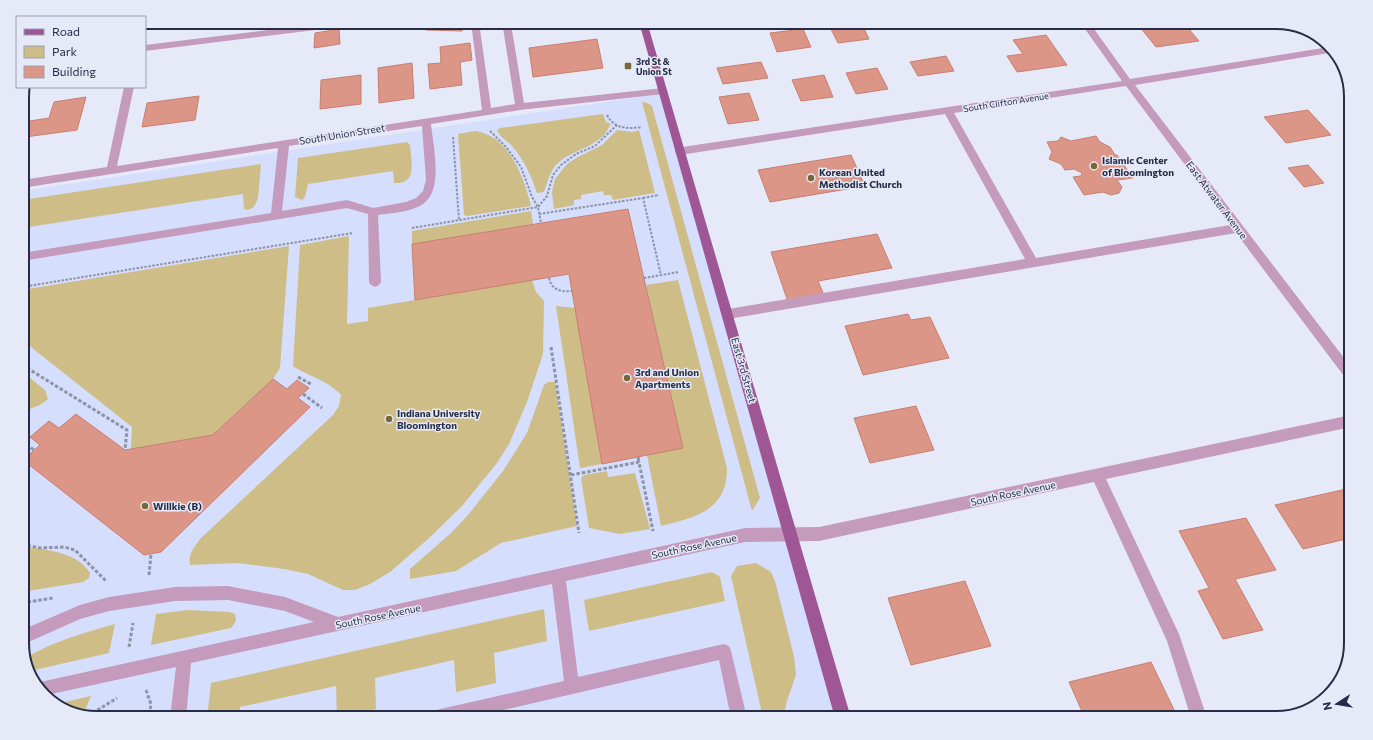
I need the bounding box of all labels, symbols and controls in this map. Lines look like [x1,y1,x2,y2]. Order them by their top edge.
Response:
legend [16,16,146,88]
text: Road [52,24,80,38]
text: Park [52,44,78,58]
place label: 3rd St & Union St [636,56,672,77]
marker: 3rd St & Union St [623,61,633,71]
text: Building [52,64,96,78]
street label: South Clifton Avenue [962,90,1050,114]
street label: South Union Street [298,121,386,147]
place label: Islamic Center of Bloomington [1102,154,1174,178]
street label: East Atwater Avenue [1184,159,1250,241]
marker: Islamic Center of Bloomington [1089,161,1099,171]
place label: Korean United Methodist Church [819,166,902,190]
marker: Korean United Methodist Church [806,173,816,183]
street label: East 3rd Street [729,336,759,404]
place label: 3rd and Union Apartments [635,366,699,390]
marker: 3rd and Union Apartments [622,373,632,383]
place label: Indiana University Bloomington [397,407,481,431]
marker: Indiana University Bloomington [384,414,394,424]
street label: South Rose Avenue [969,478,1057,508]
place label: Willkie (B) [153,500,202,512]
marker: Willkie (B) [140,501,150,511]
street label: South Rose Avenue [650,531,738,561]
street label: South Rose Avenue [334,601,422,631]
north arrow [1317,684,1357,724]
text: N [1320,701,1334,712]

